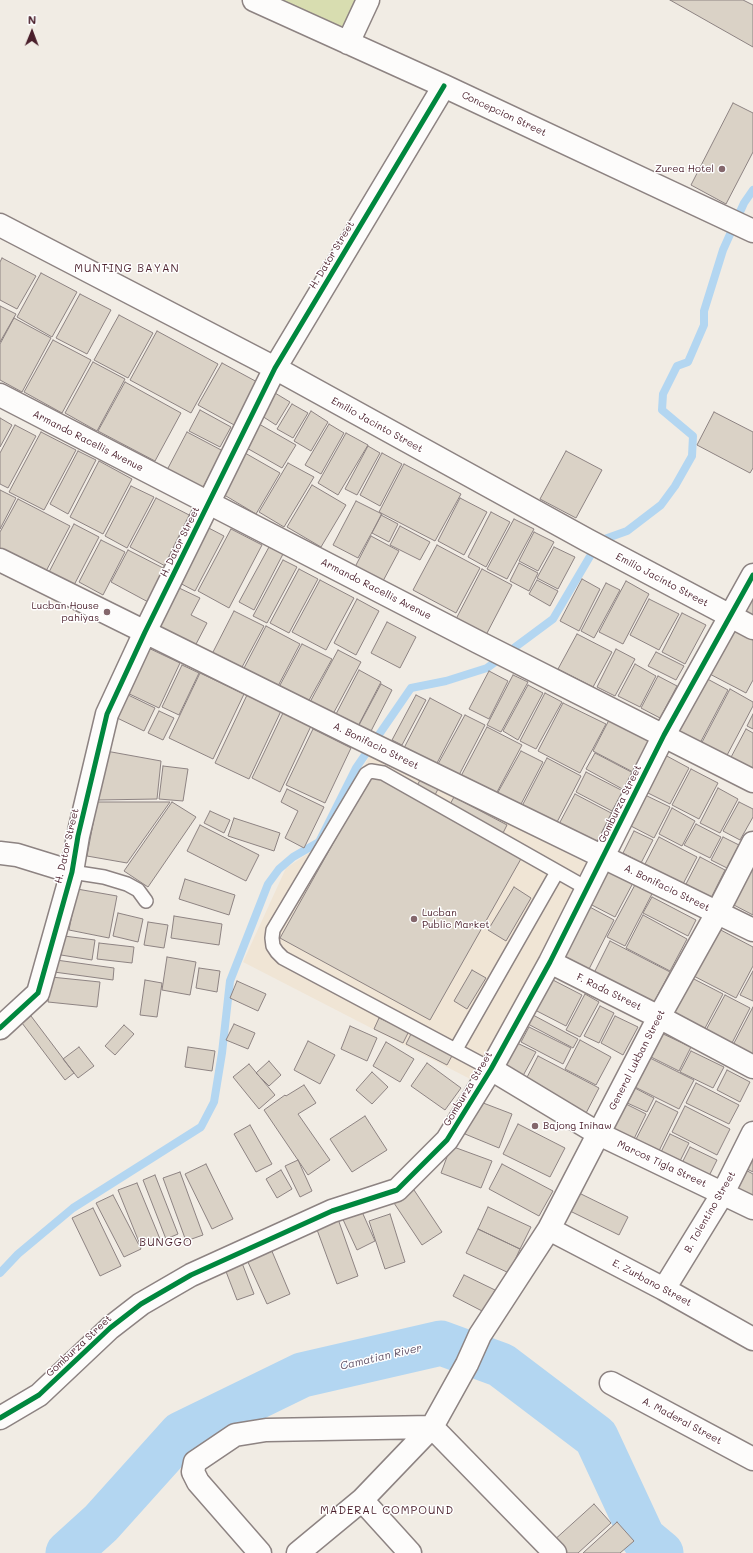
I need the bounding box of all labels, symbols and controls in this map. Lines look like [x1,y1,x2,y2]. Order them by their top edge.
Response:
north arrow [12,12,52,52]
text: N [28,12,37,27]
street label: Concepcion Street [460,89,548,139]
place label: Zurea Hotel [655,163,714,175]
marker: Zurea Hotel [717,164,727,174]
street label: H. Dator Street [307,219,357,291]
district label: MUNTING BAYAN [74,262,180,276]
street label: Emilio Jacinto Street [329,395,425,455]
street label: Armando Racellis Avenue [31,408,145,474]
street label: H. Dator Street [158,505,202,579]
street label: Emilio Jacinto Street [614,551,710,609]
street label: Armando Racellis Avenue [319,556,433,622]
place label: Lucban House pahiyas [31,600,99,624]
marker: Lucban House pahiyas [102,607,112,617]
street label: A. Bonifacio Street [331,720,421,772]
street label: Gomburza Street [596,763,644,845]
street label: H. Dator Street [53,807,81,885]
street label: A. Bonifacio Street [622,862,712,914]
place label: Lucban Public Market [422,907,490,930]
marker: Lucban Public Market [409,914,419,924]
street label: F. Rada Street [574,971,644,1013]
street label: General Lukban Street [606,1008,668,1112]
street label: Gomburza Street [441,1049,495,1129]
place label: Bajong Inihaw [543,1120,612,1132]
marker: Bajong Inihaw [530,1121,540,1131]
street label: Marcos Tigla Street [615,1138,709,1190]
street label: B. Tolentino Street [682,1169,738,1255]
district label: BUNGGO [139,1236,193,1250]
street label: E. Zurbano Street [610,1257,694,1309]
street label: Gomburza Street [44,1313,114,1379]
water label: Camatian River [339,1341,423,1373]
street label: A. Maderal Street [640,1395,724,1447]
district label: MADERAL COMPOUND [320,1504,454,1518]

